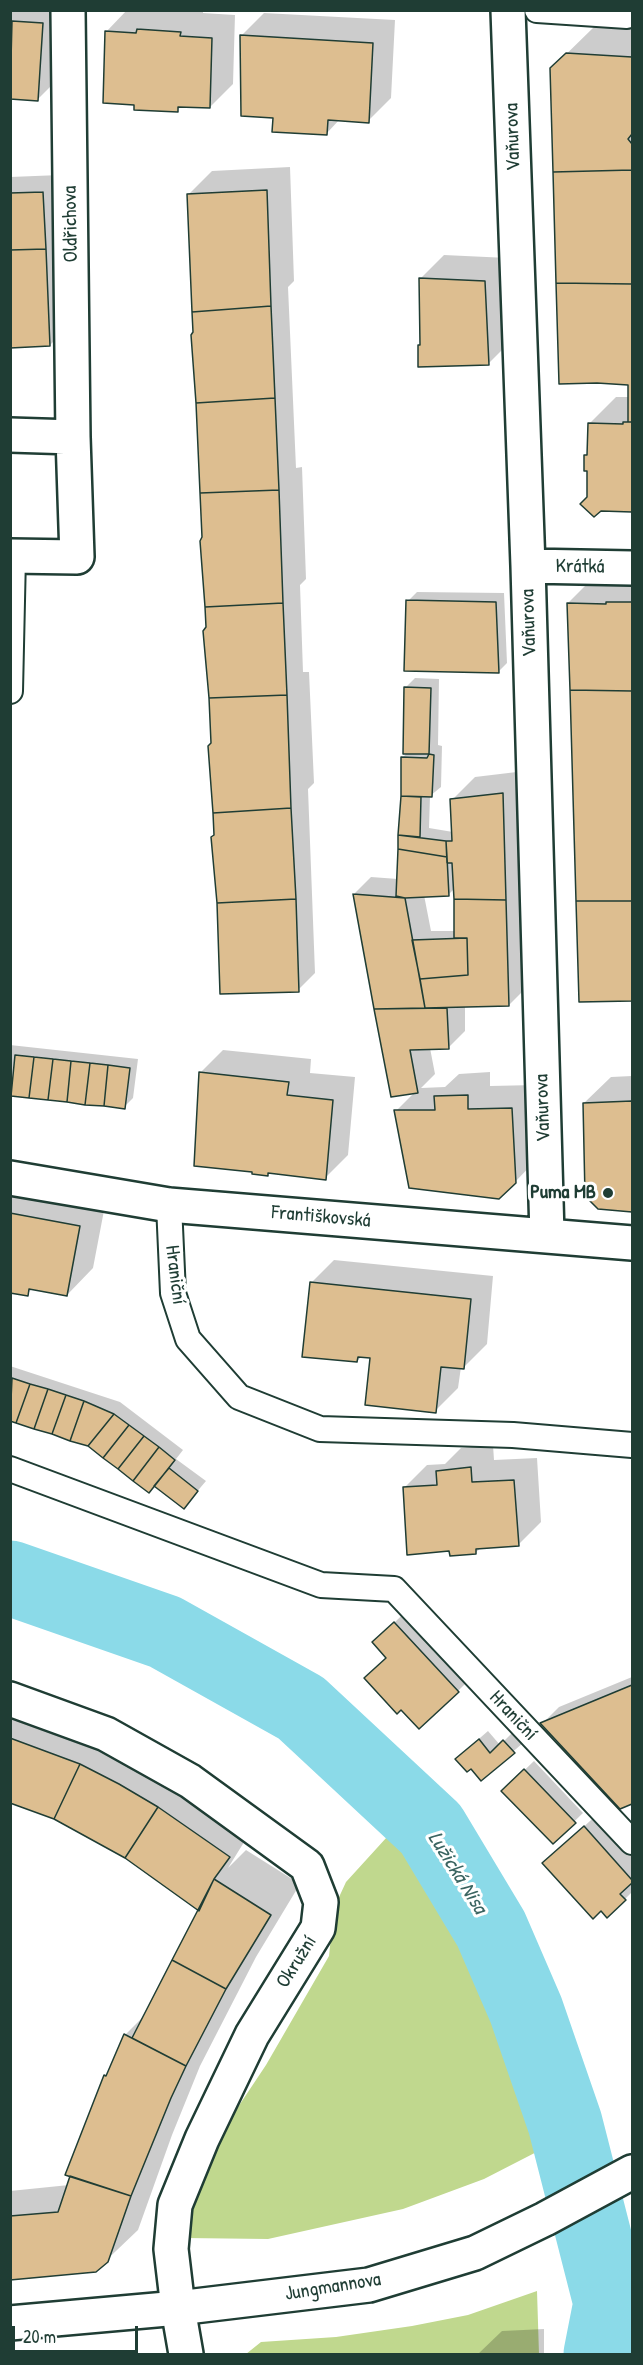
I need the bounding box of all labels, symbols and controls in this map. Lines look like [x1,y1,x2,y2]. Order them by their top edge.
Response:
street label: Vaňurova [500,103,526,171]
street label: Oldřichova [58,186,84,262]
street label: Krátká [555,555,605,579]
street label: Vaňurova [516,589,542,657]
street label: Vaňurova [530,1074,556,1142]
place label: Puma MB [530,1181,596,1205]
marker: Puma MB [601,1186,615,1200]
street label: Františkovská [270,1201,372,1233]
street label: Hraniční [159,1244,191,1306]
street label: Hraniční [484,1686,542,1746]
water label: Lužická Nisa [422,1827,492,1919]
street label: Okružní [272,1931,322,1993]
street label: Jungmannova [283,2268,383,2306]
scale bar [15,2314,141,2352]
text: 20 m [23,2324,56,2349]

